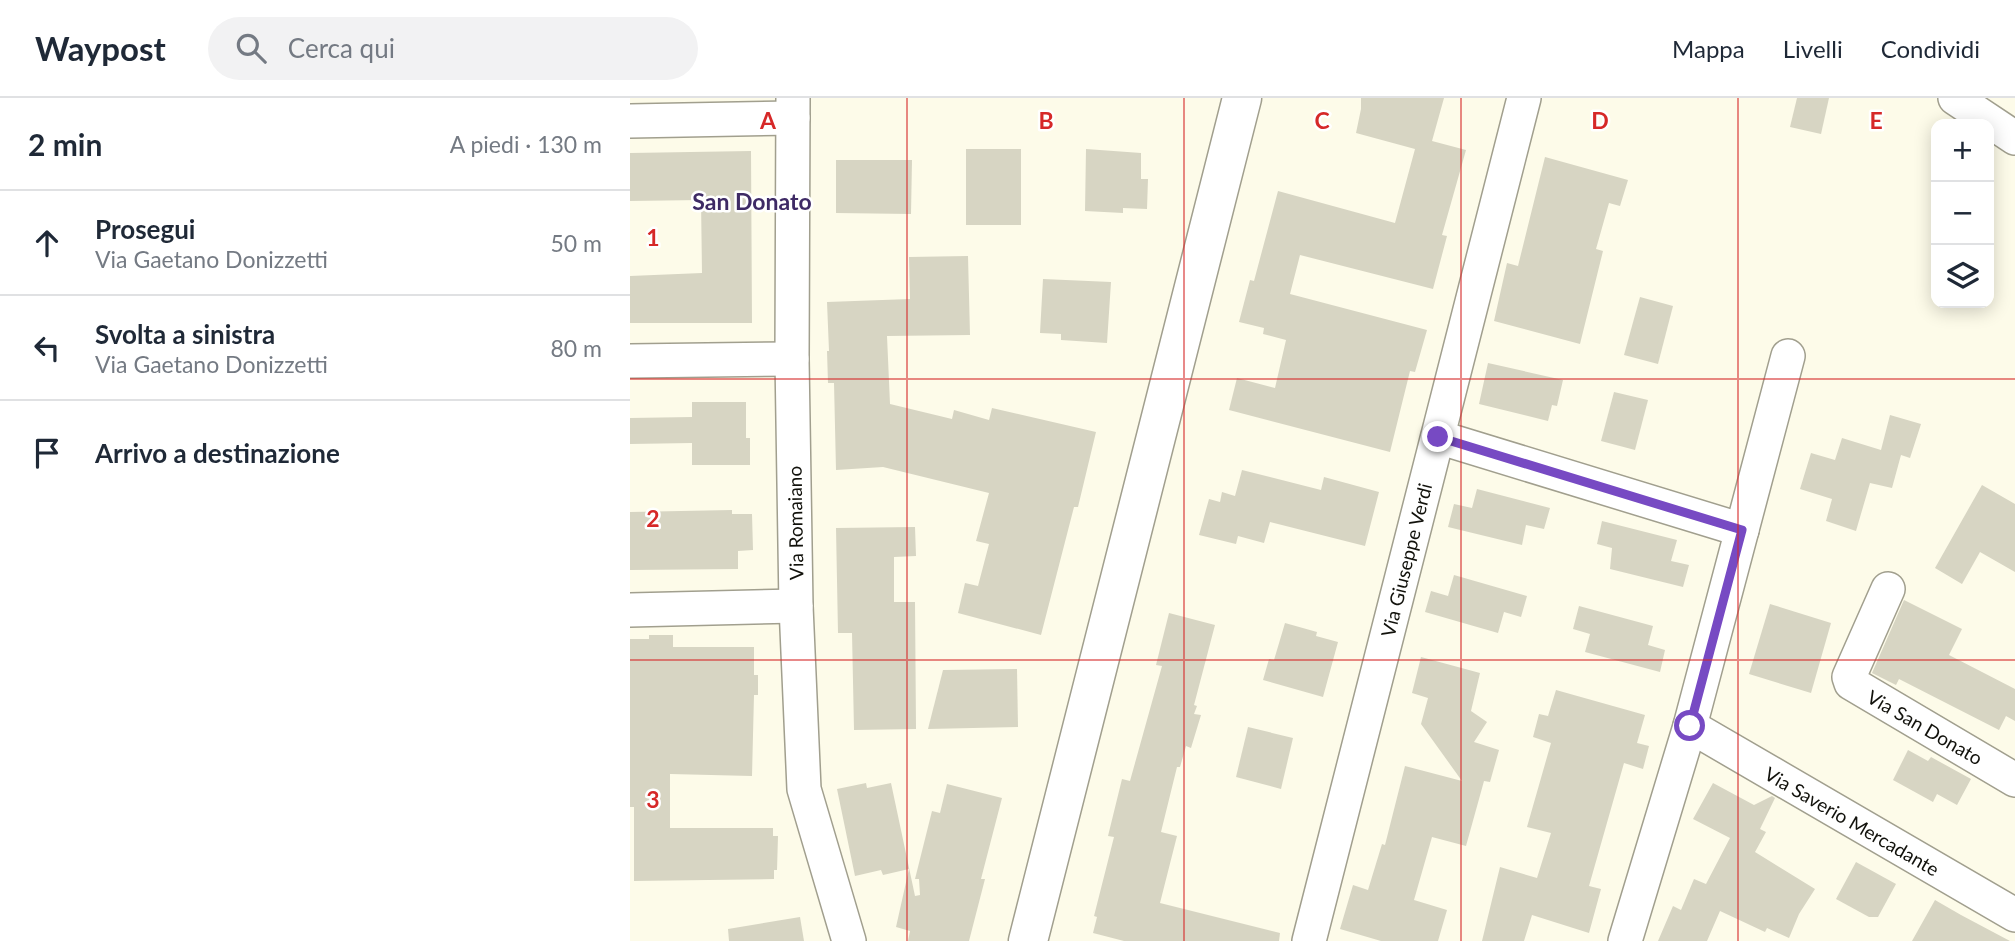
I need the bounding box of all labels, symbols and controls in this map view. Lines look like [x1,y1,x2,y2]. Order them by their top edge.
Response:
search box [208,17,698,80]
text: Waypost [35,28,166,68]
icon: search [232,29,270,67]
text: Cerca qui [288,32,395,64]
text: Mappa [1672,34,1745,63]
text: Livelli [1783,34,1843,63]
text: Condividi [1881,34,1980,63]
text: A [759,106,777,134]
text: B [1038,106,1054,134]
text: C [1314,106,1330,134]
text: D [1591,106,1609,134]
text: E [1869,106,1883,134]
map controls [1931,119,1994,308]
button: + [1931,119,1994,182]
text: 2 min [28,126,102,162]
text: A piedi · 130 m [450,130,602,158]
button: − [1931,182,1994,245]
district label: San Donato [692,187,812,215]
text: Prosegui [95,213,195,245]
text: 1 [646,223,660,251]
icon: ahead [28,224,66,262]
text: 50 m [551,229,602,257]
text: Via Gaetano Donizzetti [95,245,328,273]
button: layers [1931,245,1994,308]
text: Svolta a sinistra [95,318,275,350]
icon: left [28,329,66,367]
text: 80 m [551,334,602,362]
text: Via Gaetano Donizzetti [95,350,328,378]
route end [1422,421,1453,452]
icon: arrive [28,434,66,472]
text: Arrivo a destinazione [95,437,340,469]
street label: Via Romaiano [783,466,807,580]
street label: Via Giuseppe Verdi [1376,481,1436,639]
text: 2 [646,504,660,532]
street label: Via San Donato [1863,685,1987,769]
route start [1674,710,1705,741]
street label: Via Saverio Mercadante [1761,762,1943,880]
text: 3 [646,785,660,813]

